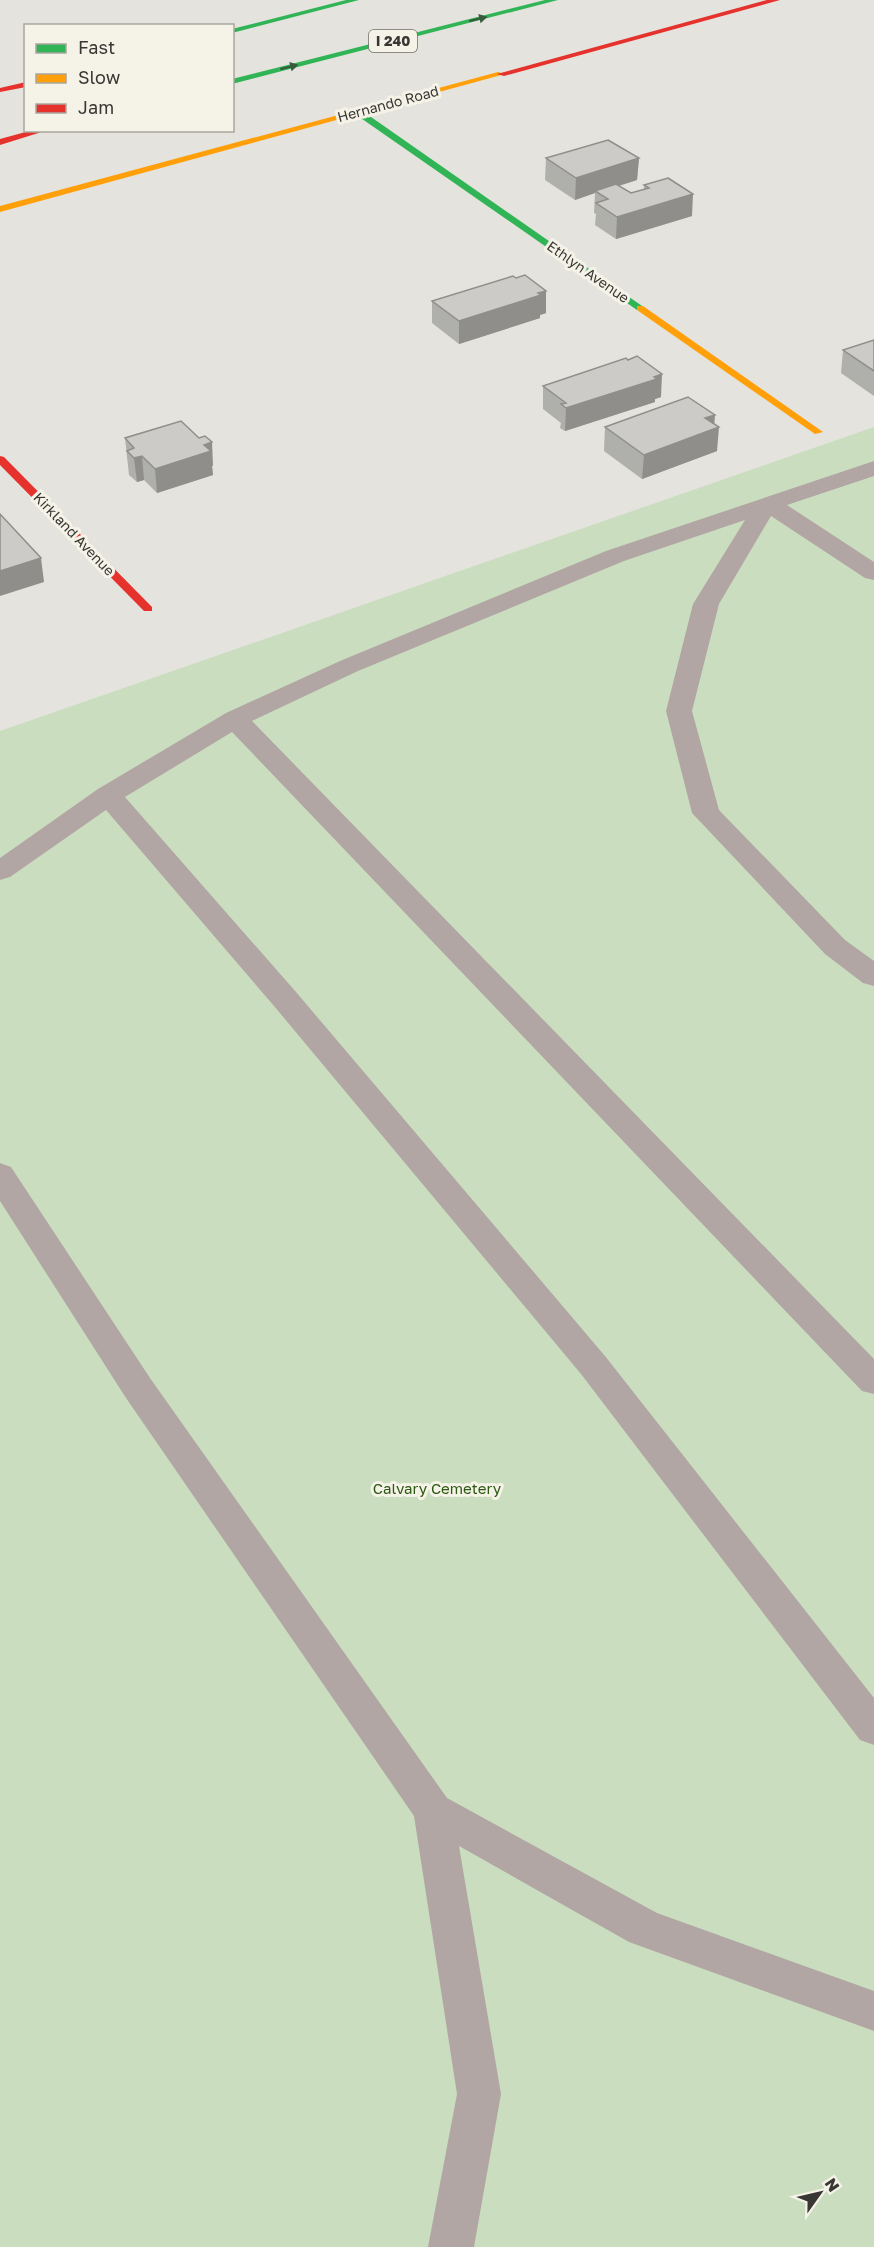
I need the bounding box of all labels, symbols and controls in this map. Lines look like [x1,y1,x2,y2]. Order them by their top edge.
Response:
one-way arrow [469,14,487,24]
legend [24,24,234,132]
road number: I 240 [369,30,417,52]
text: Fast [78,36,115,58]
one-way arrow [280,62,298,72]
text: Slow [78,66,121,88]
street label: Hernando Road [335,82,440,125]
text: Jam [78,96,114,118]
street label: Ethlyn Avenue [544,237,633,306]
street label: Kirkland Avenue [30,488,118,579]
park label: Calvary Cemetery [373,1479,502,1497]
north arrow [790,2163,850,2223]
text: N [821,2174,844,2195]

